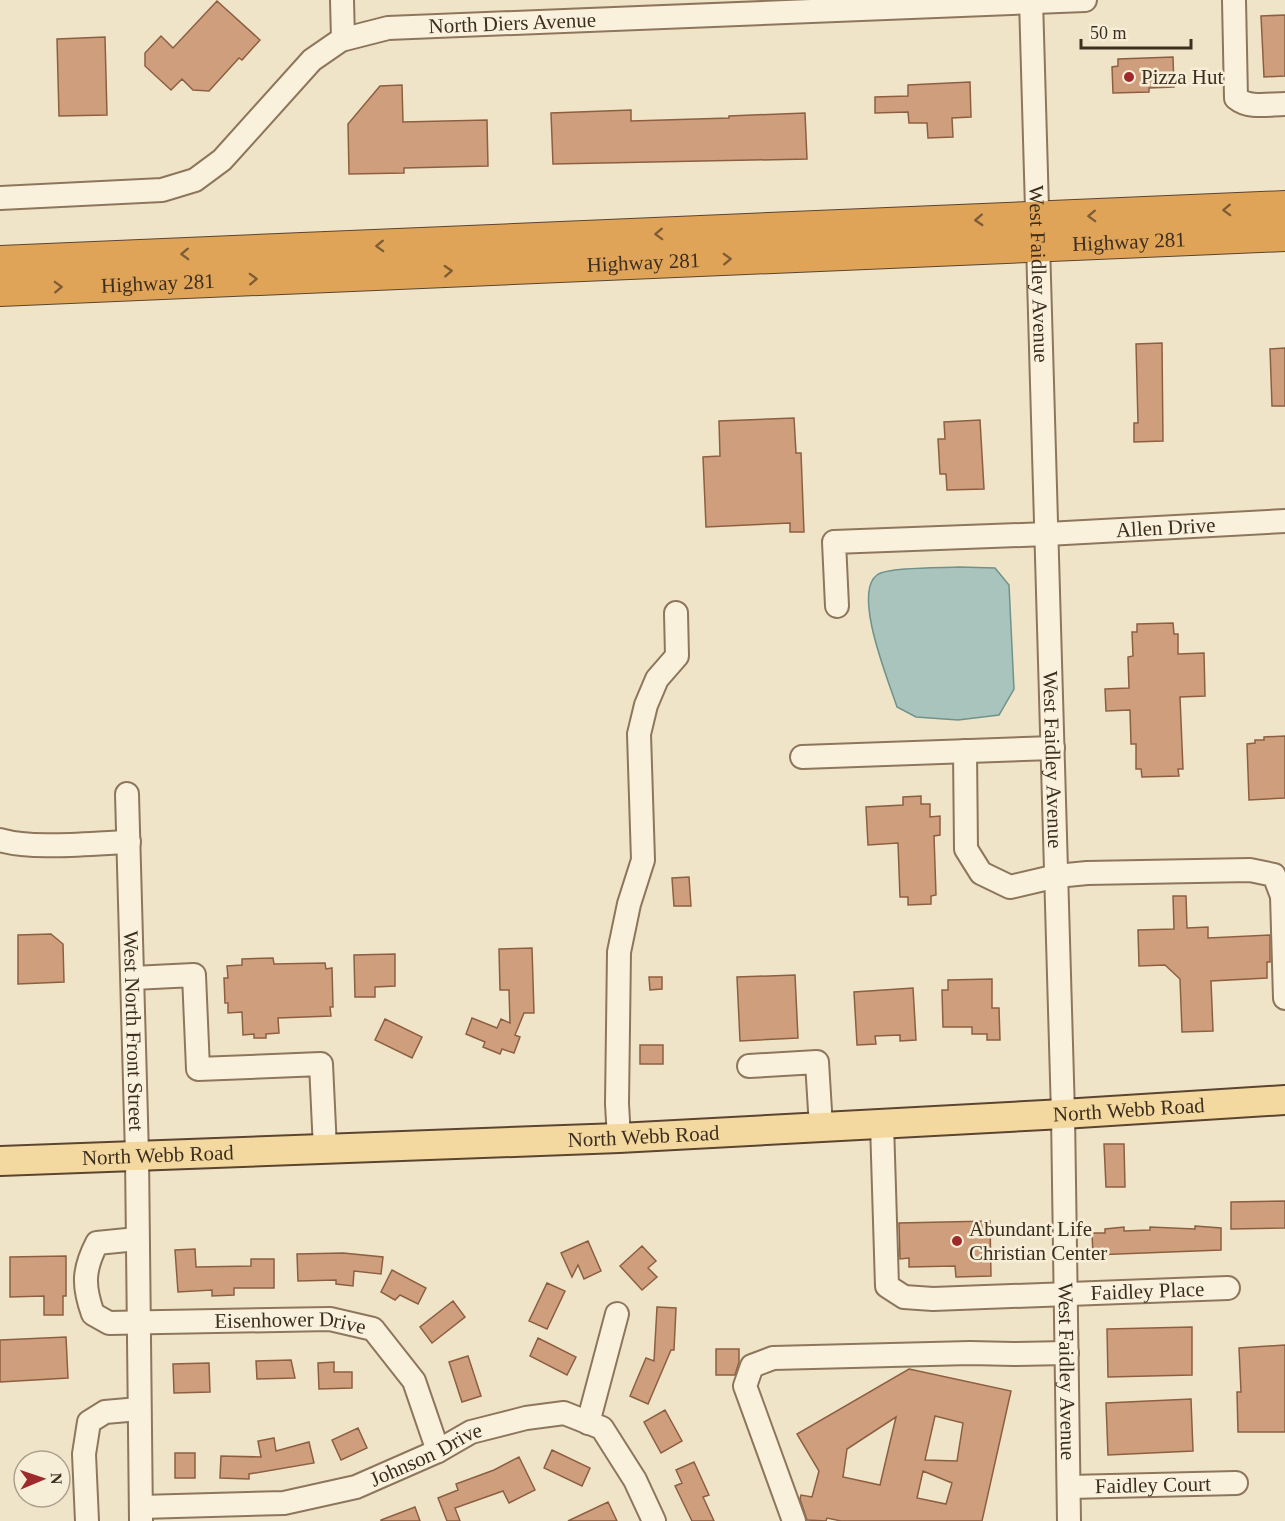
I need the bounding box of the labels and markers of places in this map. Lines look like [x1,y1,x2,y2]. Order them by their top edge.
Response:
place label: Pizza Hut [1141,65,1223,89]
marker: Pizza Hut [1122,70,1136,84]
place label: Abundant Life Christian Center [969,1217,1107,1265]
marker: Abundant Life Christian Center [950,1234,964,1248]

